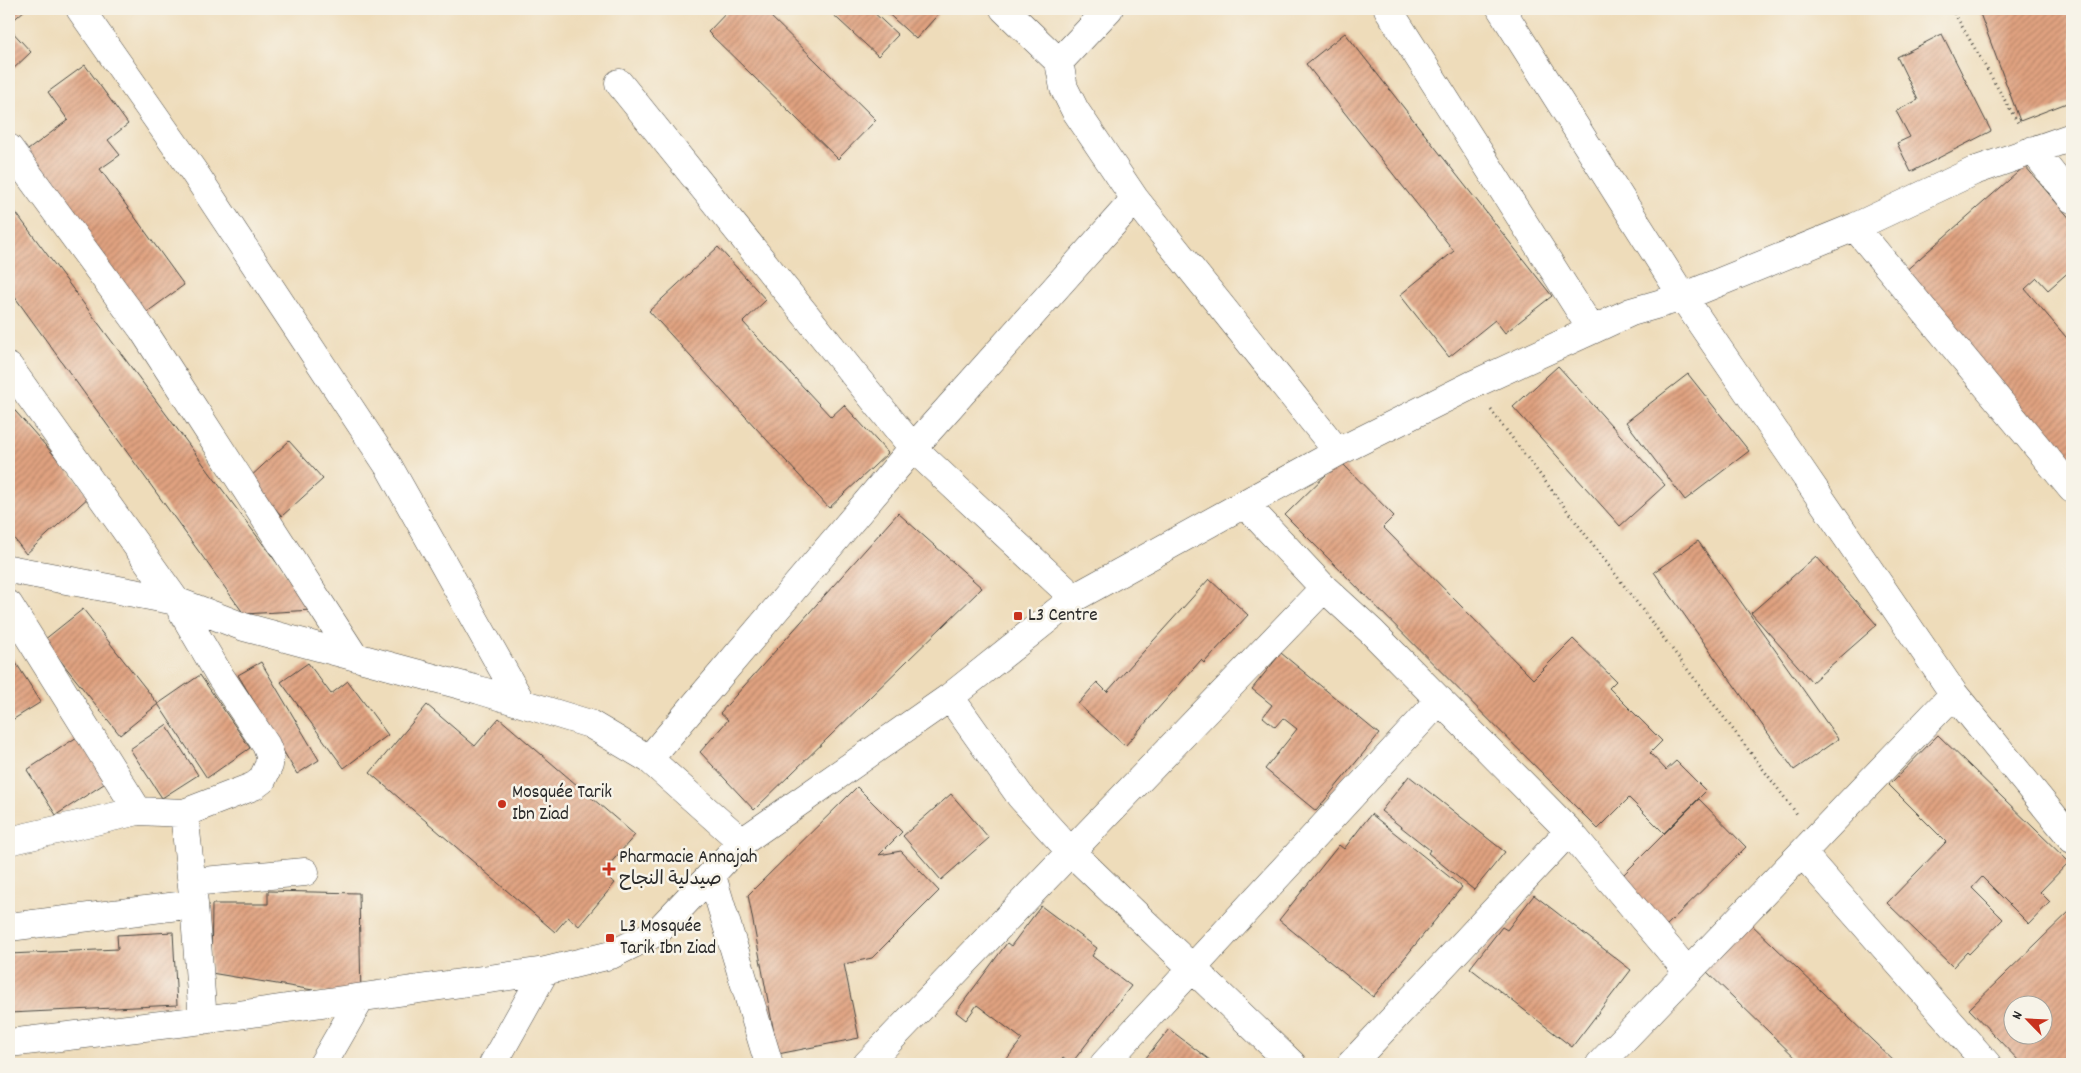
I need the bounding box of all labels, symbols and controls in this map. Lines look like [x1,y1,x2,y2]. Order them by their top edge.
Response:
place label: L3 Centre [1028,603,1098,630]
marker: L3 Centre [1012,610,1024,622]
place label: Mosquée Tarik Ibn Ziad [512,780,612,829]
marker: Mosquée Tarik Ibn Ziad [496,798,508,810]
place label: Pharmacie Annajah صيدلية النجاح [619,845,758,894]
marker: Pharmacie Annajah صيدلية النجاح [603,863,615,875]
place label: L3 Mosquée Tarik Ibn Ziad [620,914,716,963]
marker: L3 Mosquée Tarik Ibn Ziad [604,932,616,944]
north arrow [2004,996,2054,1046]
text: N [2007,1008,2029,1023]

